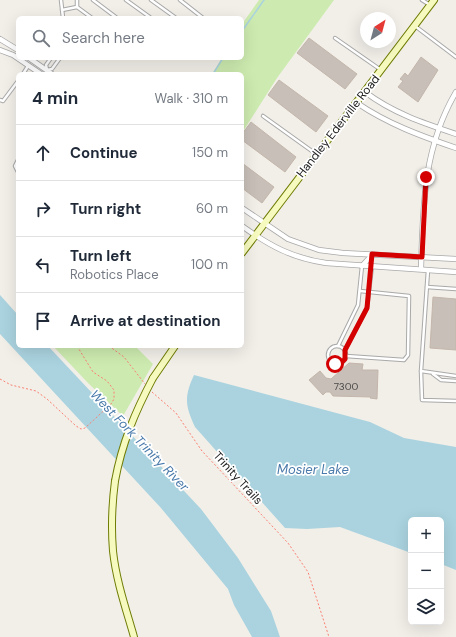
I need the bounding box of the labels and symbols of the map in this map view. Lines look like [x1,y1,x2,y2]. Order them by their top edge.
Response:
north arrow [360,12,396,48]
street label: Handley Ederville Road [293,71,383,181]
route end [417,168,435,186]
route start [326,355,344,373]
house number: 7300 [334,380,358,393]
water label: West Fork Trinity River [87,386,193,496]
street label: Trinity Trails [210,448,266,508]
water label: Mosier Lake [277,461,349,478]

